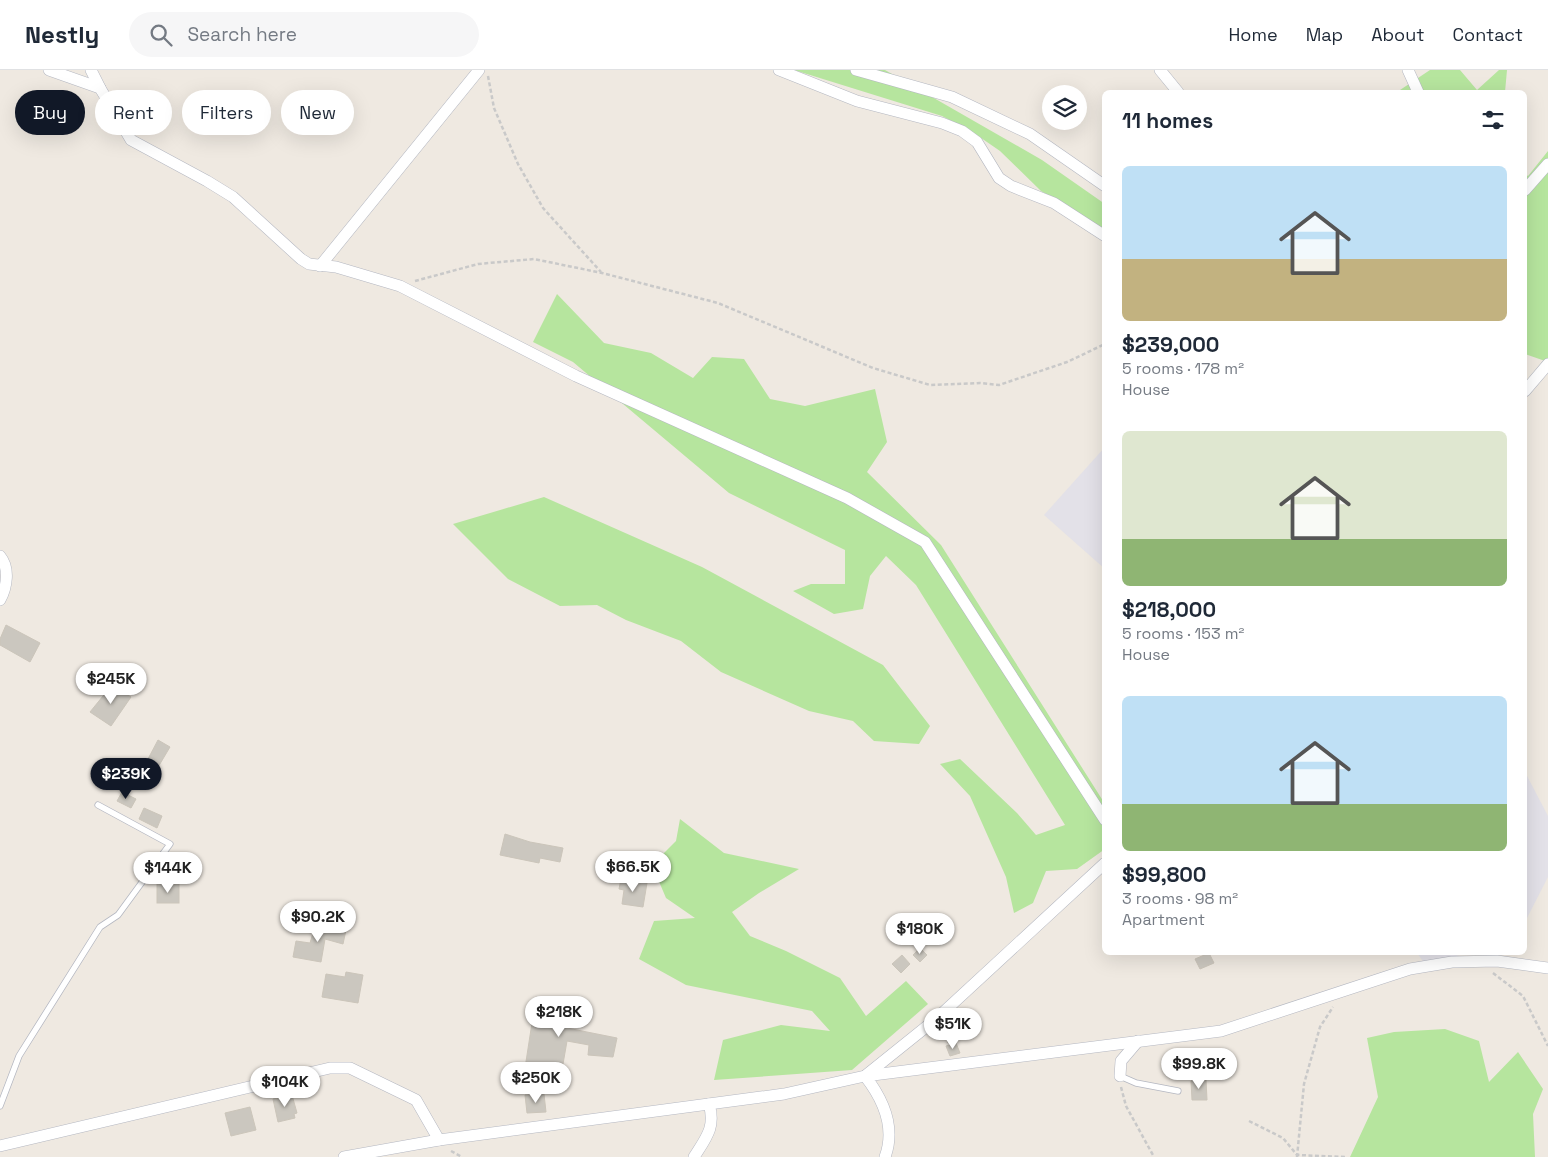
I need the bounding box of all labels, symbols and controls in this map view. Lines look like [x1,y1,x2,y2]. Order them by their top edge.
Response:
search box [129,12,479,57]
text: Nestly [25,19,99,50]
icon: search [147,21,175,49]
text: Search here [187,22,297,47]
text: Home [1229,23,1278,46]
text: Map [1306,23,1343,46]
text: About [1371,23,1425,46]
text: Contact [1453,23,1523,46]
map controls [1042,85,1087,130]
button: layers [1042,85,1087,130]
chip: Buy [15,90,85,135]
chip: Rent [95,90,172,135]
chip: Filters [182,90,271,135]
chip: New [281,90,354,135]
icon: filters [1479,106,1507,134]
text: 11 homes [1122,107,1213,134]
icon: home [1270,198,1360,288]
text: $239,000 [1122,331,1219,358]
text: 5 rooms · 178 m² [1122,358,1244,379]
text: House [1122,379,1170,400]
icon: home [1270,463,1360,553]
text: $218,000 [1122,596,1216,623]
text: 5 rooms · 153 m² [1122,623,1244,644]
text: House [1122,644,1170,665]
pin: $245K [76,662,146,705]
text: $245K [87,668,135,689]
icon: home [1270,728,1360,818]
pin: $239K [91,758,161,800]
text: $239K [102,763,150,784]
pin: $66.5K [592,850,674,893]
pin: $144K [133,852,203,894]
text: $66.5K [606,856,660,877]
text: $144K [144,857,192,878]
text: $99,800 [1122,861,1206,888]
text: 3 rooms · 98 m² [1122,888,1238,909]
pin: $90.2K [277,900,359,943]
text: $90.2K [291,906,345,927]
text: Apartment [1122,909,1205,930]
pin: $180K [885,912,955,955]
text: $180K [897,918,943,939]
pin: $218K [524,996,594,1038]
text: $218K [536,1001,582,1022]
pin: $51K [923,1008,983,1050]
text: $51K [935,1013,971,1034]
pin: $99.8K [1158,1048,1240,1090]
text: $99.8K [1172,1053,1226,1074]
pin: $250K [501,1062,571,1104]
pin: $104K [250,1066,320,1108]
text: $250K [511,1067,561,1088]
text: $104K [261,1071,309,1092]

